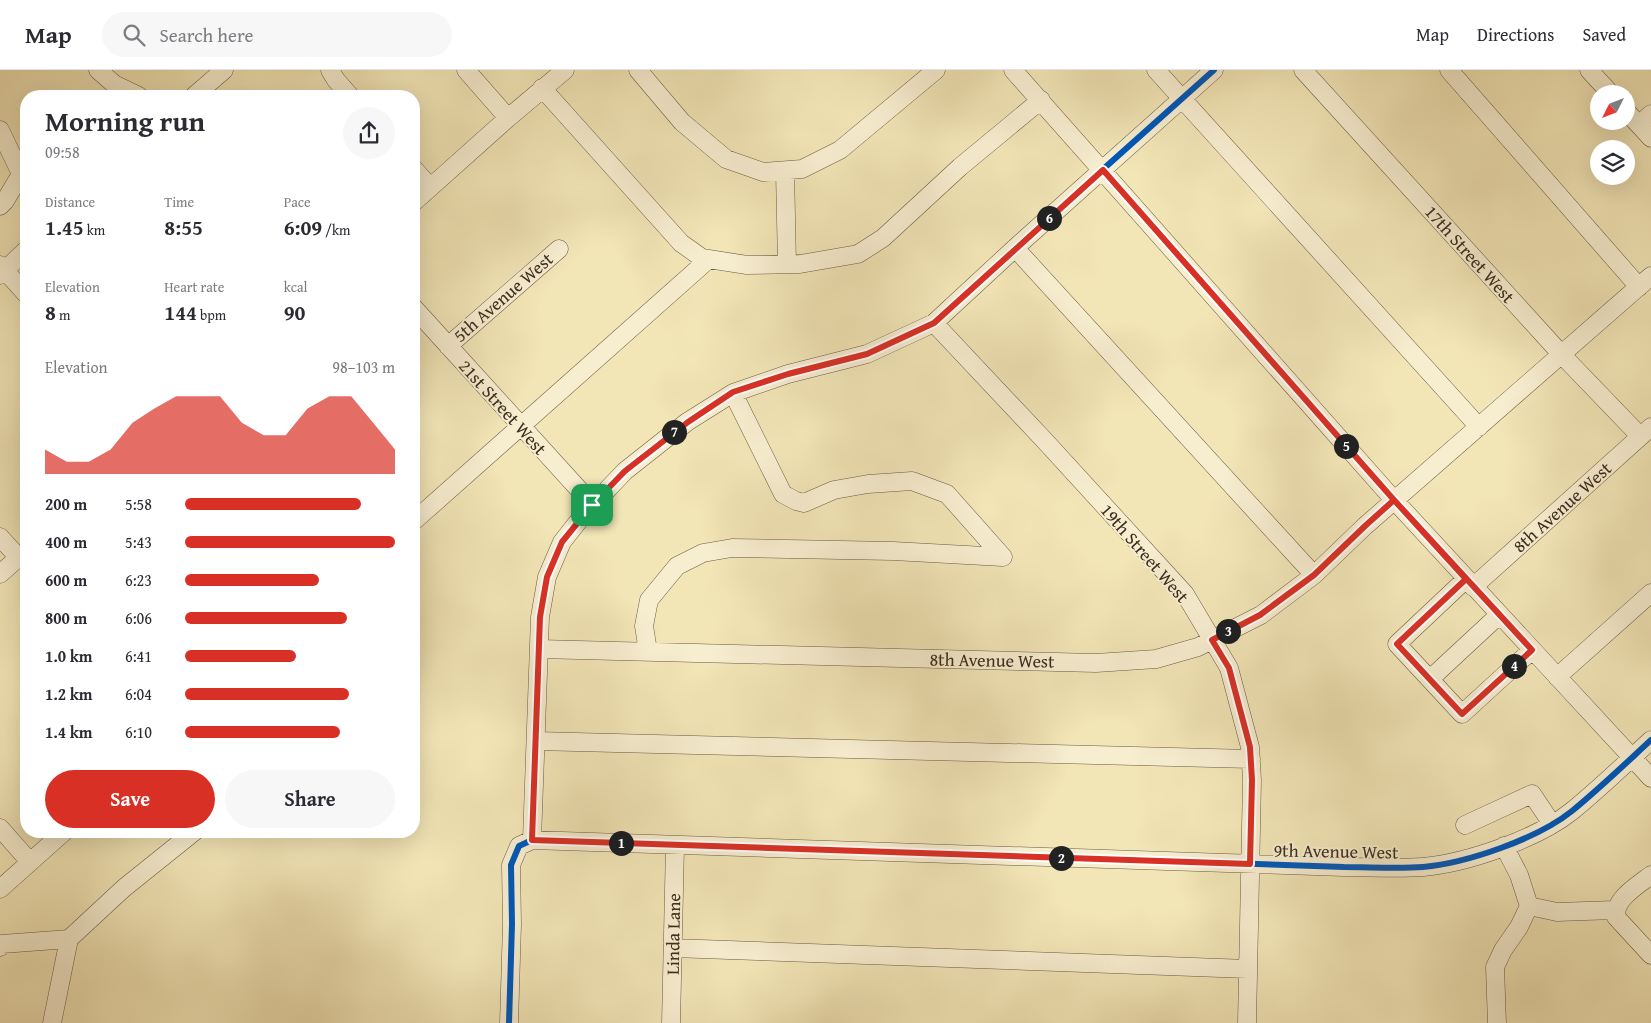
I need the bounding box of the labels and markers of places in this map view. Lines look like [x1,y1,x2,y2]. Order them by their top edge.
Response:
pin: 6 [1036,206,1062,230]
pin: 7 [662,420,686,444]
pin: 5 [1334,434,1358,458]
pin [571,484,613,526]
pin: 3 [1216,618,1240,644]
pin: 4 [1502,654,1526,678]
pin: 1 [608,830,634,856]
pin: 2 [1048,846,1074,870]

